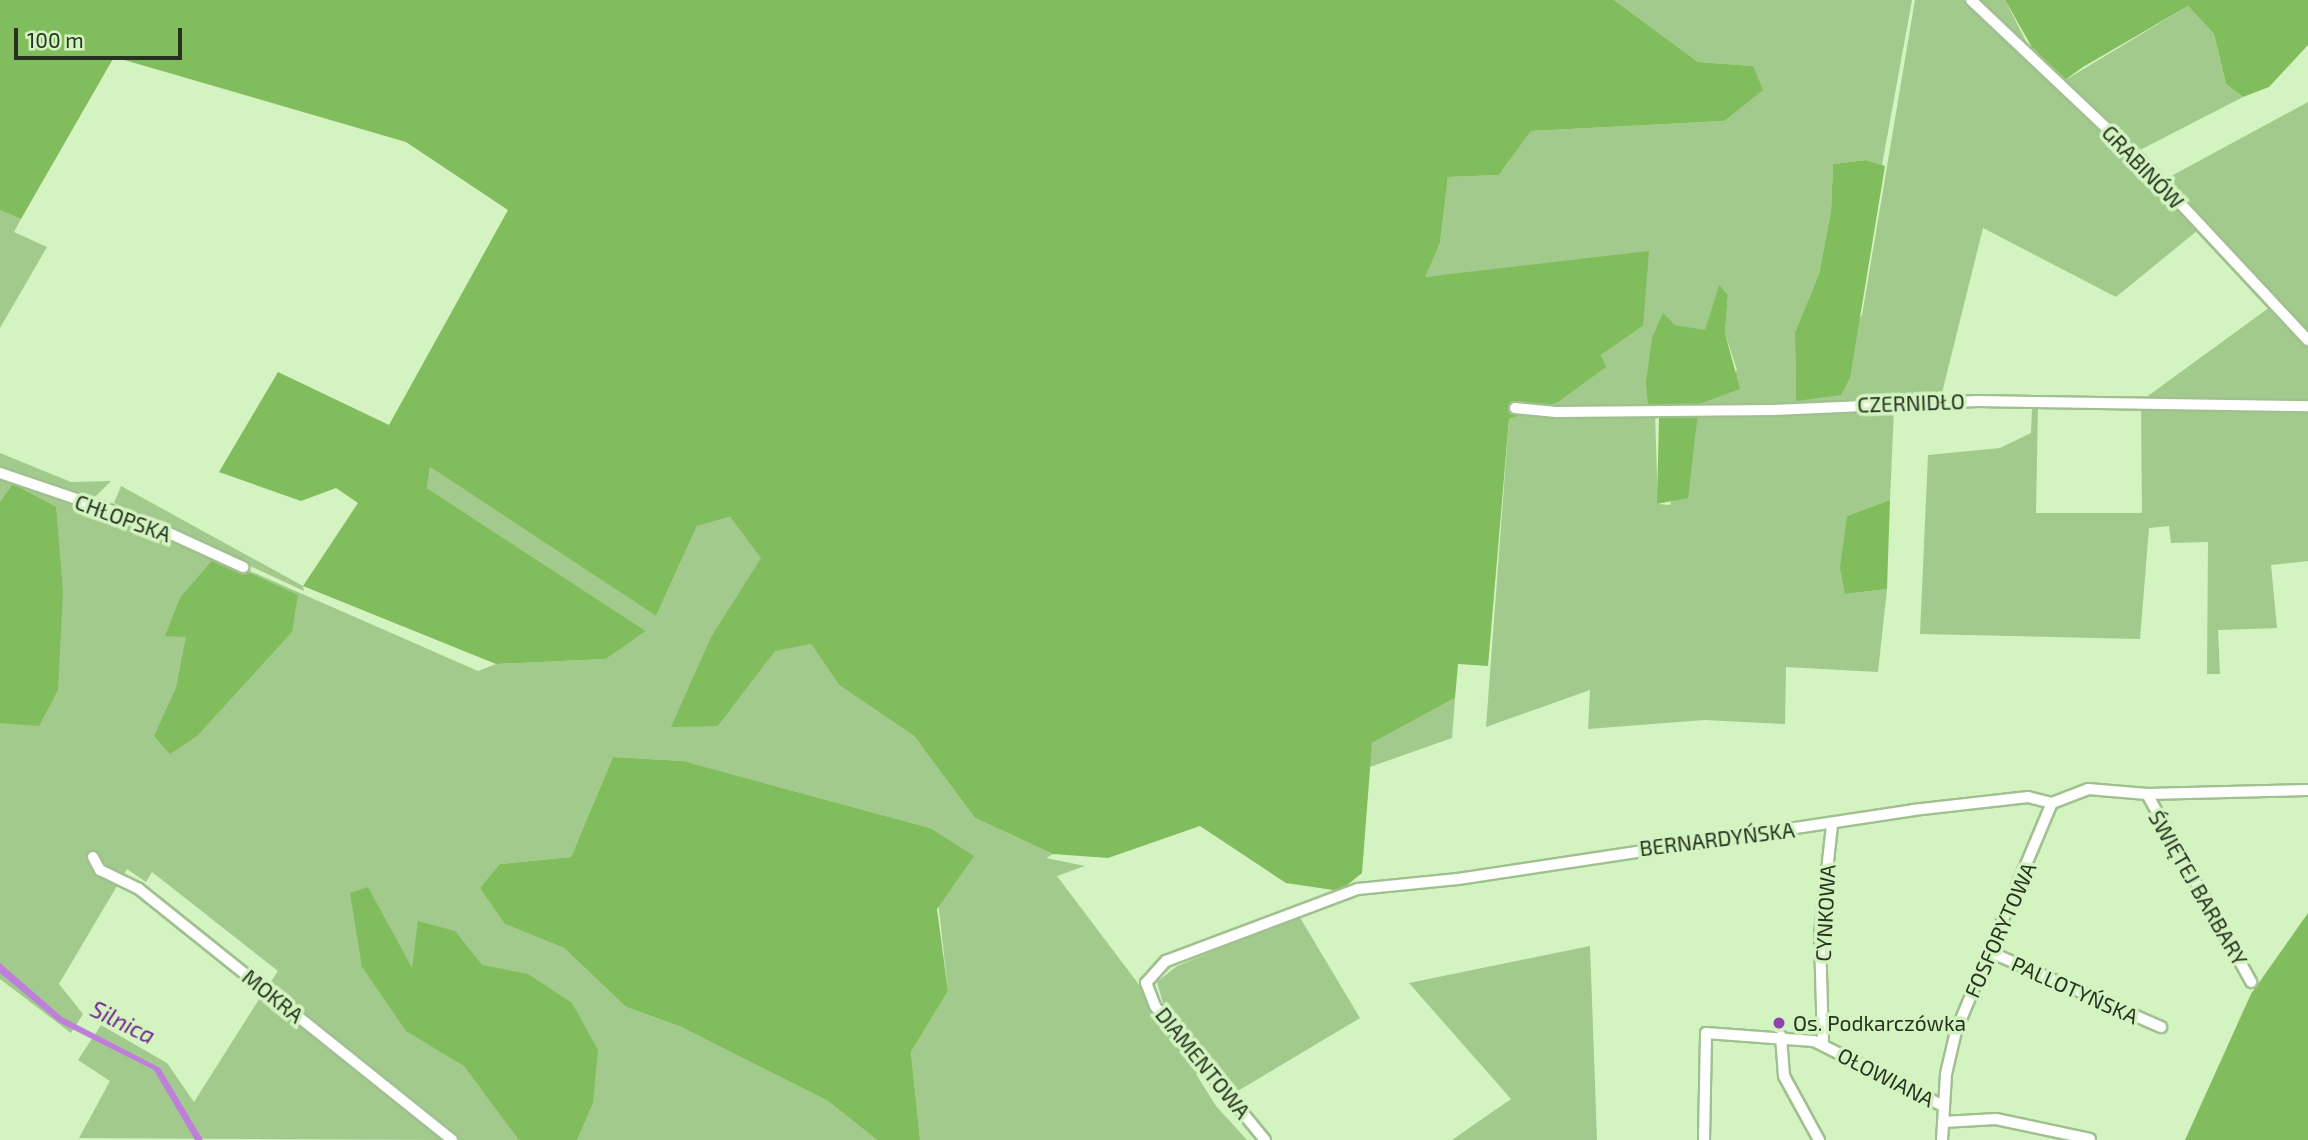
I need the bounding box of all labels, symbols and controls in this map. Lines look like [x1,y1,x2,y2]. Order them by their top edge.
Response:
scale bar [18,14,186,58]
text: 100 m [27,27,84,52]
street label: GRABINÓW [2097,120,2189,214]
street label: CZERNIDŁO [1857,389,1965,417]
street label: CHŁOPSKA [72,489,174,547]
street label: ŚWIĘTEJ BARBARY [2143,806,2253,970]
street label: BERNARDYŃSKA [1638,817,1796,861]
street label: FOSFORYTOWA [1959,858,2041,1002]
street label: CYNKOWA [1810,864,1840,962]
street label: PALLOTYŃSKA [2008,951,2142,1029]
street label: MOKRA [238,964,308,1028]
water label: Silnica [86,995,160,1049]
street label: DIAMENTOWA [1150,1002,1256,1124]
place label: Os. Podkarczówka [1793,1010,1966,1036]
marker: Os. Podkarczówka [1771,1015,1787,1031]
street label: OŁOWIANA [1834,1042,1938,1112]

